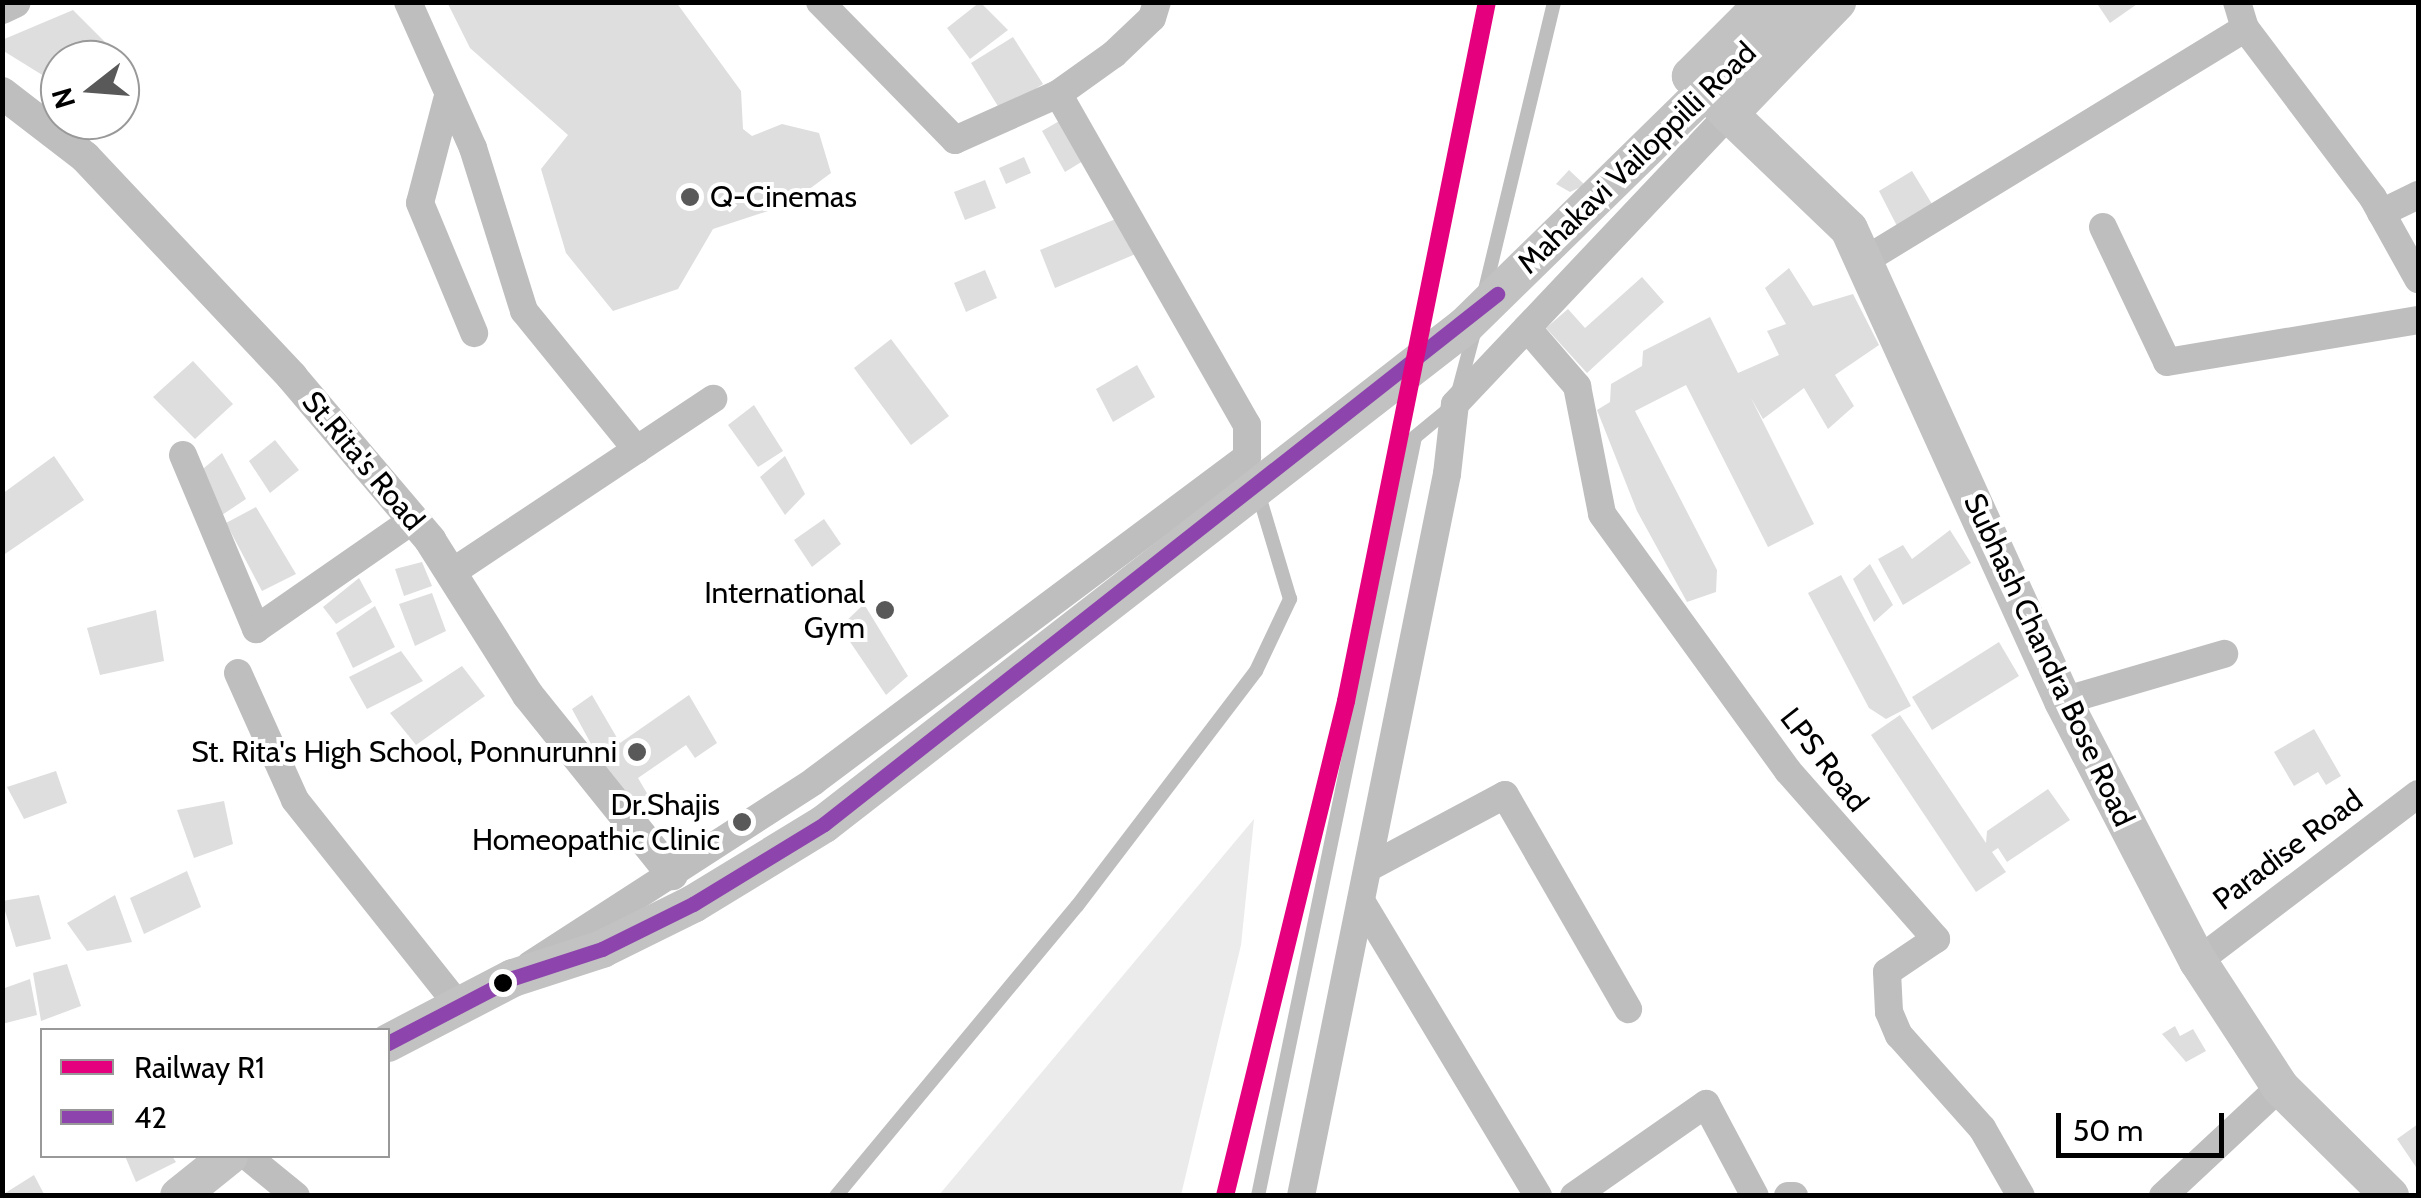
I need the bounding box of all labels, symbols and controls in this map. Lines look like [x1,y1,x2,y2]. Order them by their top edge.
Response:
street label: Mahakavi Vailoppilli Road [1510,35,1764,281]
north arrow [40,40,140,140]
text: N [44,84,82,113]
place label: Q-Cinemas [710,179,857,215]
marker: Q-Cinemas [679,186,701,208]
street label: St.Rita's Road [294,384,432,538]
street label: Subhash Chandra Bose Road [1956,488,2142,832]
place label: International Gym [704,575,865,646]
marker: International Gym [874,599,896,621]
street label: LPS Road [1772,701,1876,819]
place label: St. Rita's High School, Ponnurunni [191,734,617,770]
marker: St. Rita's High School, Ponnurunni [626,741,648,763]
street label: Paradise Road [2206,782,2370,918]
place label: Dr.Shajis Homeopathic Clinic [472,787,720,858]
marker: Dr.Shajis Homeopathic Clinic [729,809,755,835]
unlabelled marker [493,973,513,993]
legend [40,1028,390,1158]
text: Railway R1 [134,1049,265,1086]
scale bar [2061,1093,2228,1155]
text: 42 [134,1099,167,1136]
text: 50 m [2073,1112,2143,1149]

